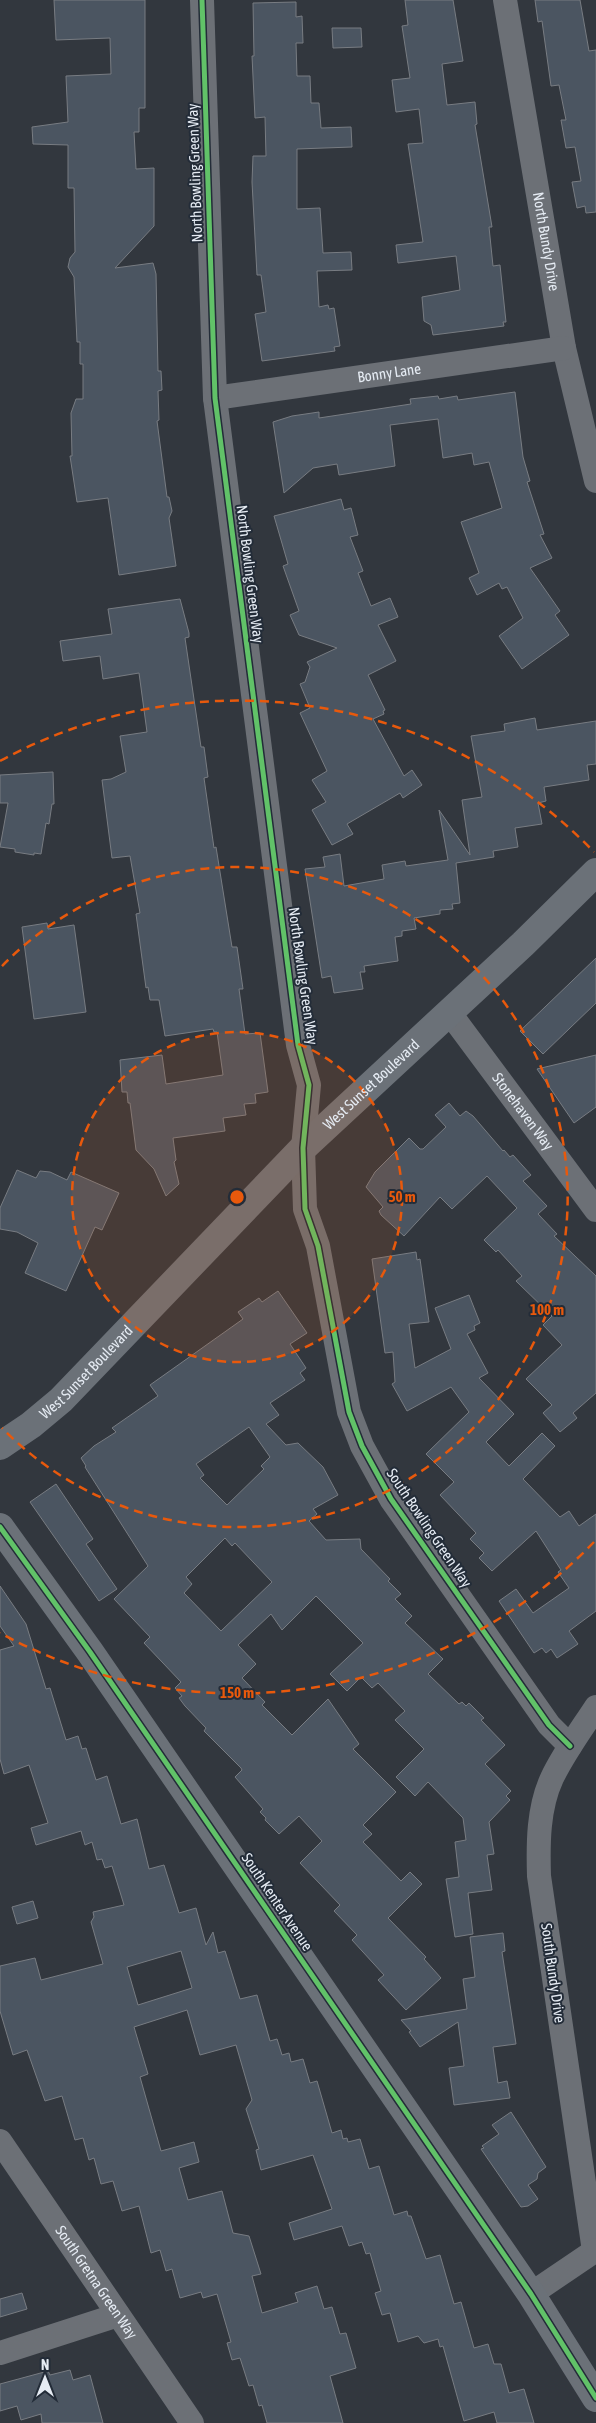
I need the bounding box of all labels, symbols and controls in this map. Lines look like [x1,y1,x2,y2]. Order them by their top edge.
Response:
street label: North Bowling Green Way [184,103,205,243]
street label: North Bundy Drive [530,191,563,292]
street label: Bonny Lane [356,360,422,385]
street label: North Bowling Green Way [234,504,267,644]
street label: North Bowling Green Way [285,906,322,1046]
street label: West Sunset Boulevard [319,1036,422,1133]
street label: Stonehaven Way [489,1069,557,1153]
centre of rings [228,1188,246,1206]
text: 50 m [389,1188,416,1205]
text: 100 m [530,1301,564,1318]
street label: West Sunset Boulevard [36,1322,136,1422]
street label: South Bowling Green Way [383,1465,475,1590]
text: 150 m [220,1684,254,1701]
street label: South Kenter Avenue [238,1850,317,1954]
street label: South Bundy Drive [538,1922,569,2024]
street label: South Gretna Green Way [52,2222,141,2342]
north arrow [20,2353,70,2403]
text: N [41,2357,49,2373]

